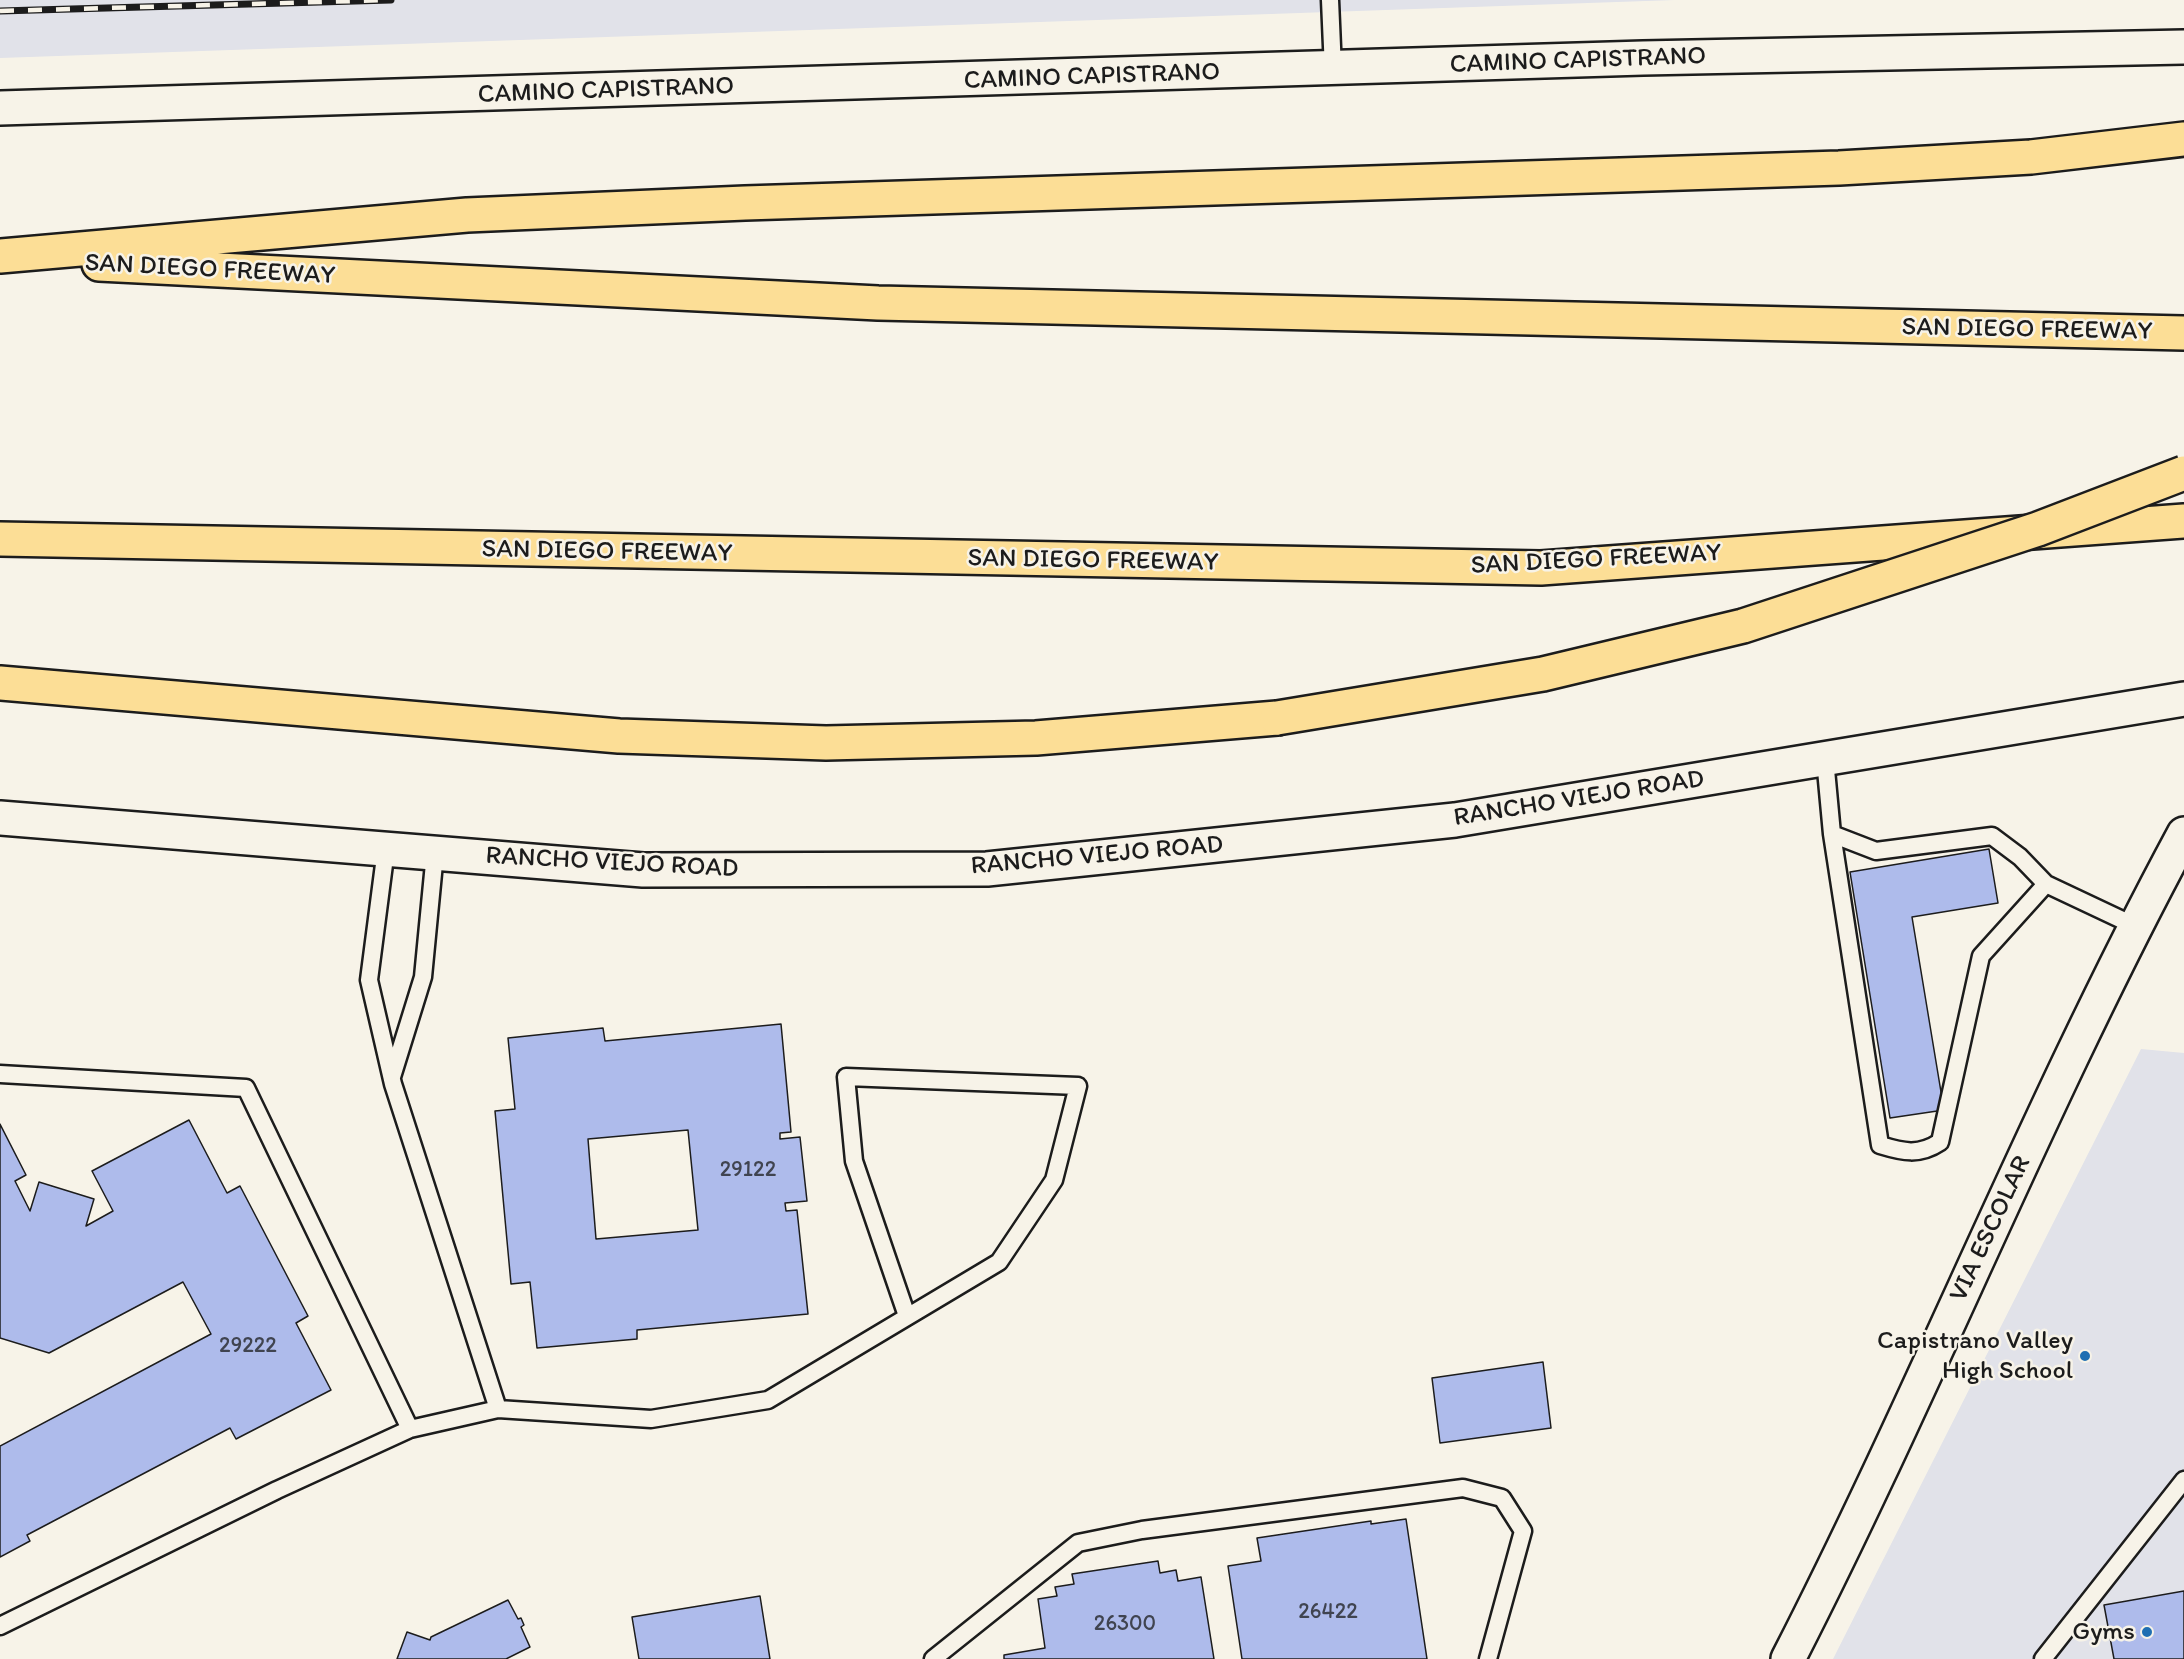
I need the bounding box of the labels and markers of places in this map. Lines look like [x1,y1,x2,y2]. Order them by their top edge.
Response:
place label: Capistrano Valley High School [1877,1325,2073,1386]
marker: Capistrano Valley High School [2078,1349,2092,1363]
place label: Gyms [2072,1616,2135,1648]
marker: Gyms [2140,1625,2154,1639]

